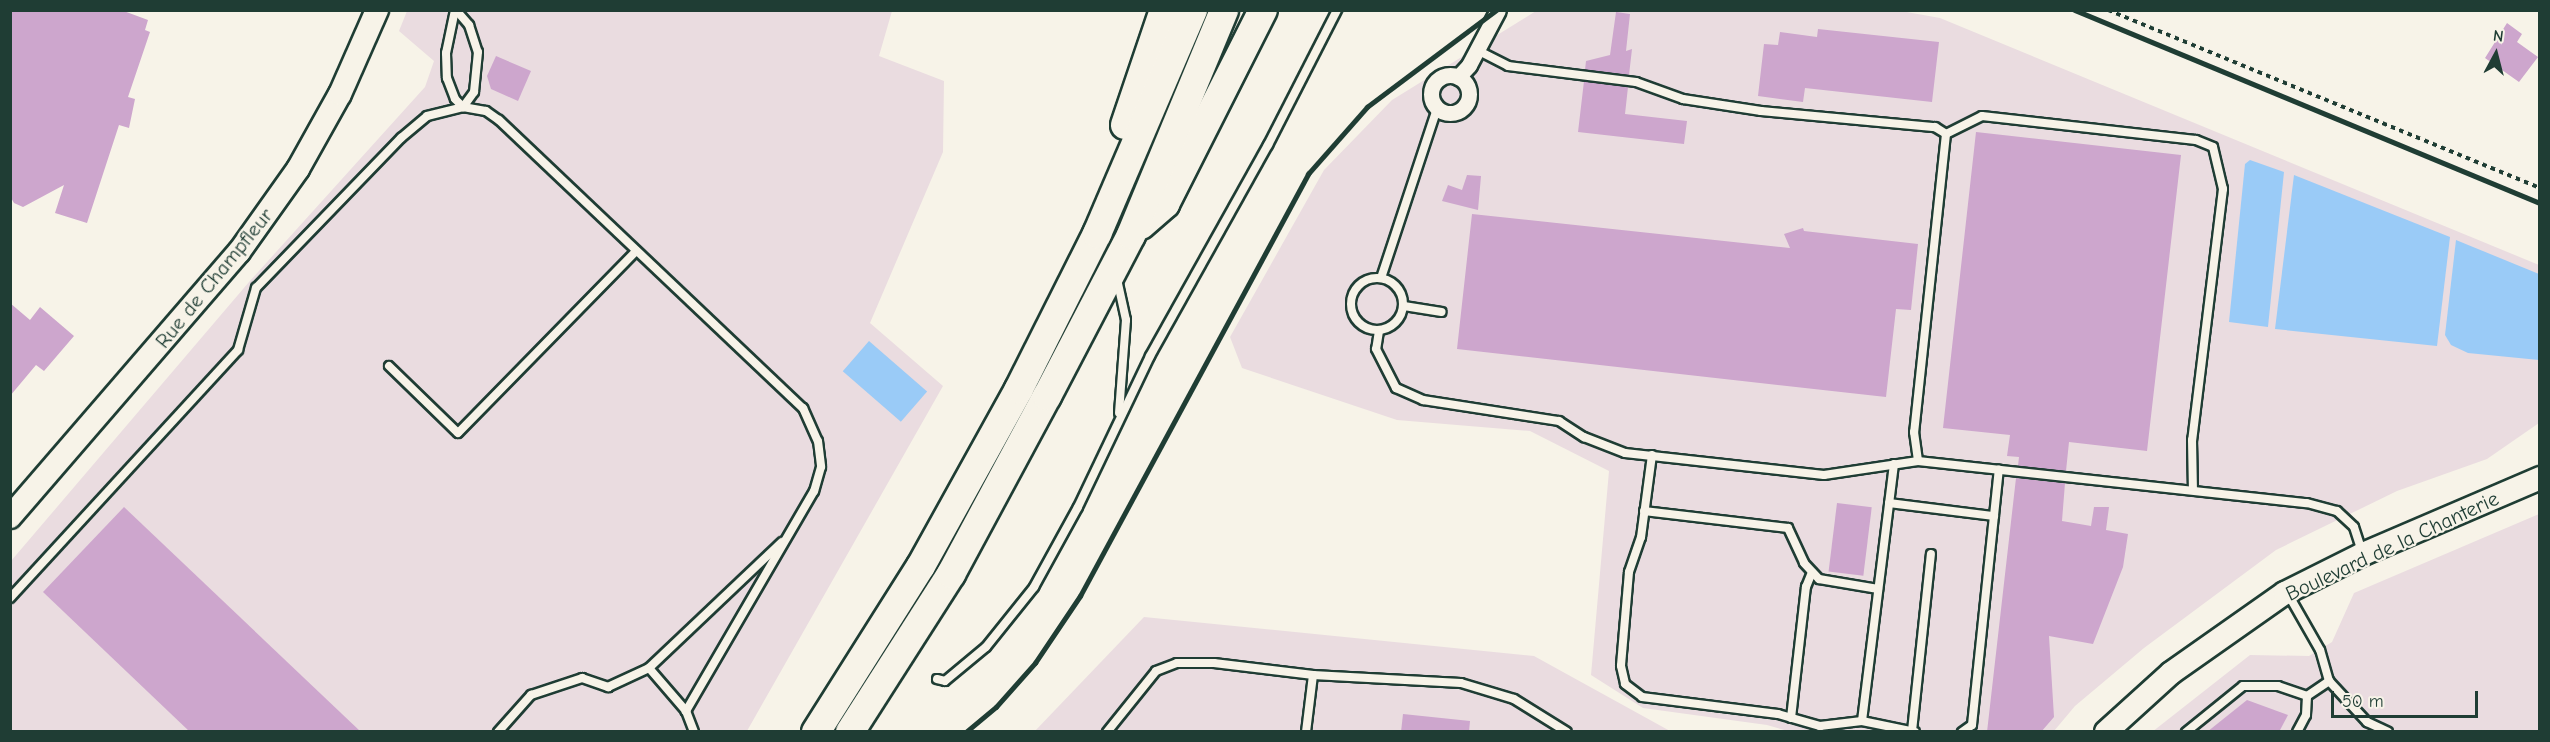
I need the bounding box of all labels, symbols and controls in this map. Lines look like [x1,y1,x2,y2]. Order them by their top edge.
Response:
north arrow [2466,24,2526,84]
text: N [2492,27,2504,46]
street label: Rue de Champfleur [150,203,278,353]
street label: Boulevard de la Chanterie [2281,485,2503,607]
scale bar [2334,679,2481,717]
text: 50 m [2342,691,2384,712]

